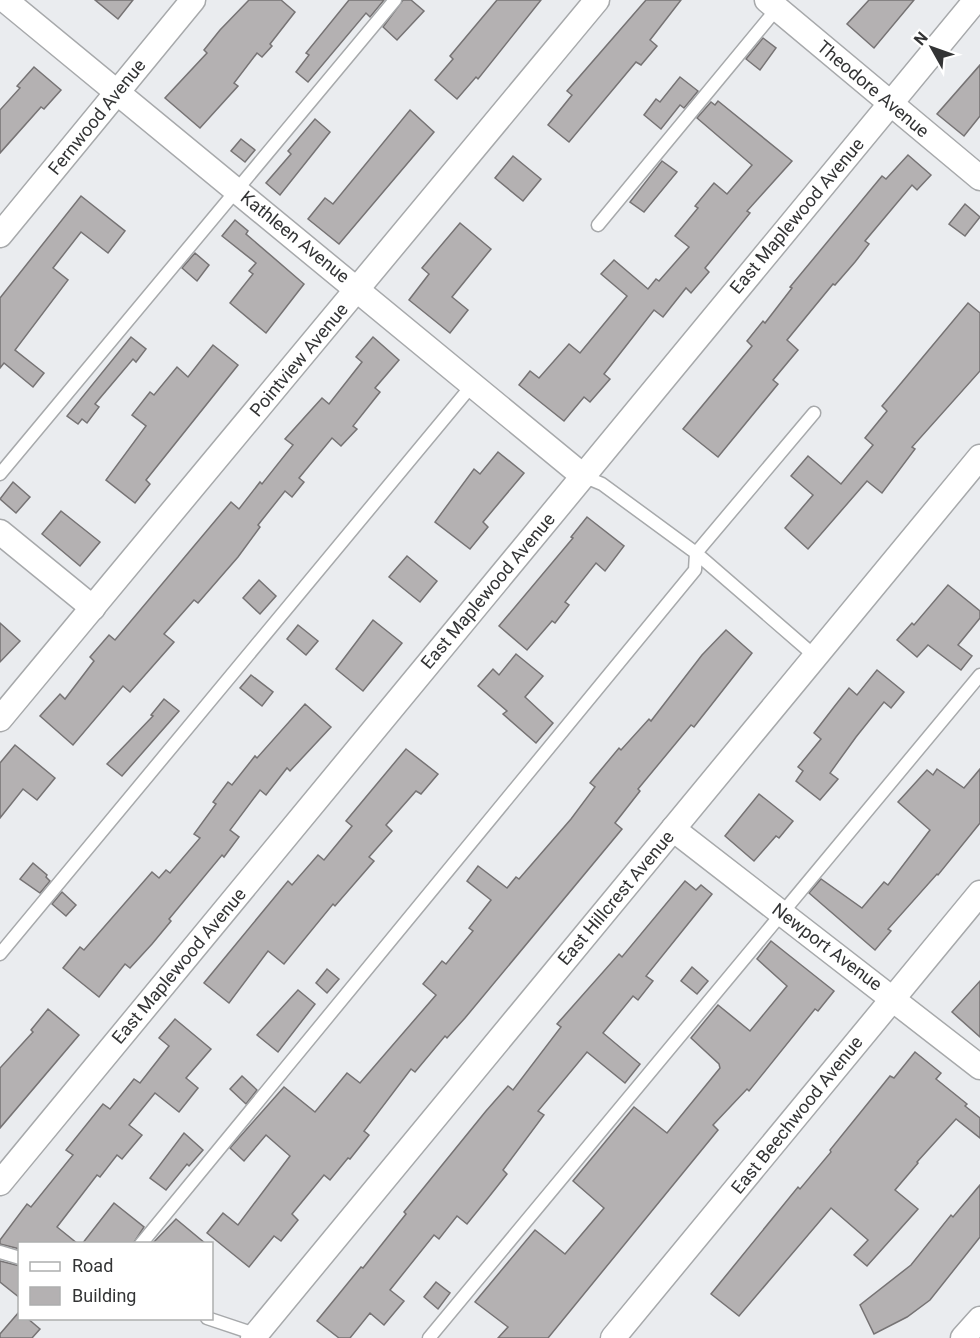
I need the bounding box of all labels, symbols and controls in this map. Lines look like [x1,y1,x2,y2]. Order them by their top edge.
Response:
north arrow [902,18,962,78]
text: N [910,28,932,49]
street label: Theodore Avenue [813,36,934,142]
street label: Fernwood Avenue [43,55,150,179]
street label: East Maplewood Avenue [725,134,868,298]
street label: Kathleen Avenue [237,186,354,287]
street label: Pointview Avenue [245,299,352,421]
street label: East Maplewood Avenue [416,509,559,673]
street label: East Hillcrest Avenue [553,826,678,969]
street label: East Maplewood Avenue [107,884,250,1048]
street label: Newport Avenue [768,898,886,995]
street label: East Beechwood Avenue [727,1032,867,1198]
legend [18,1242,213,1320]
text: Road [72,1255,113,1276]
text: Building [72,1285,136,1306]

